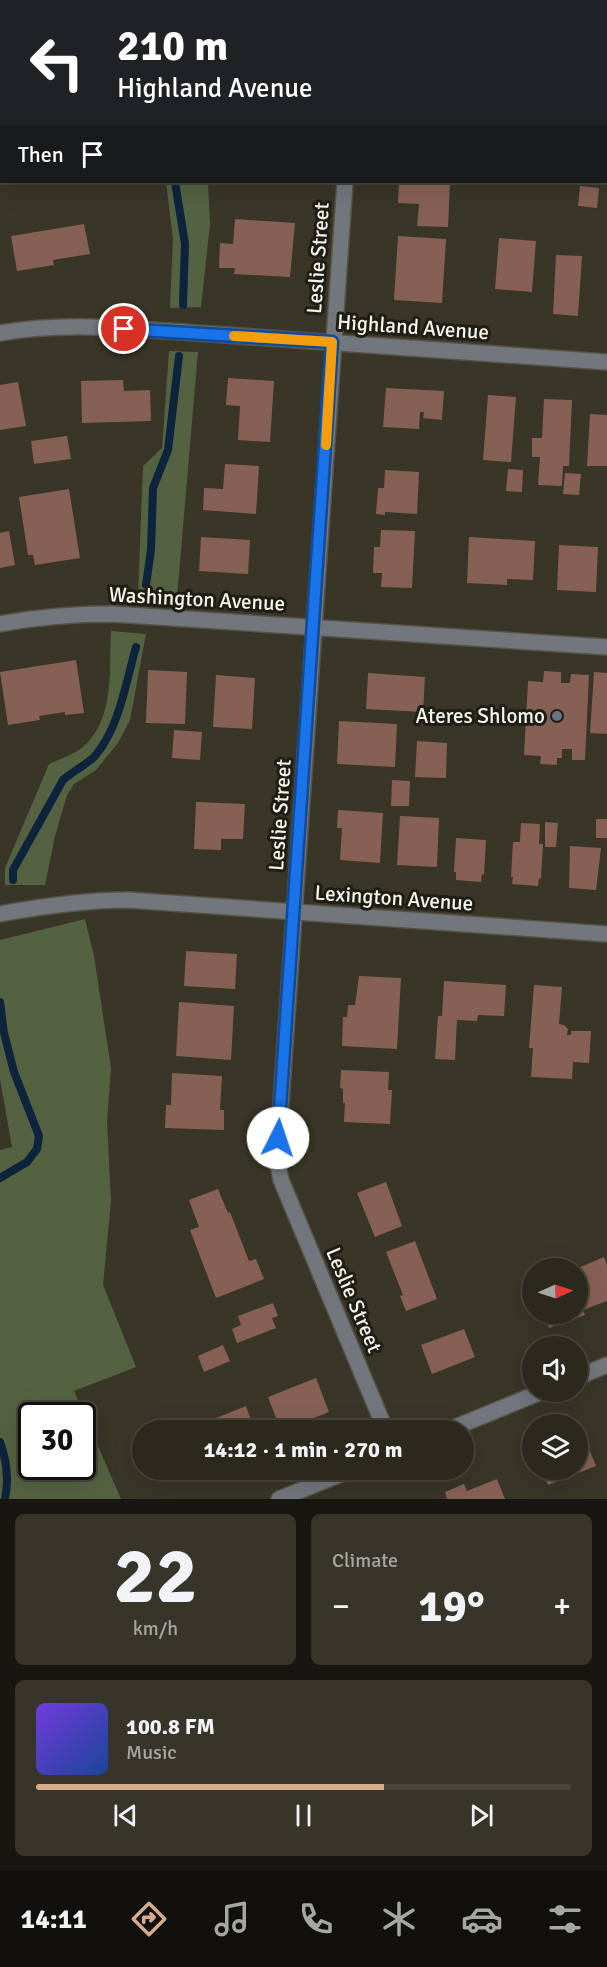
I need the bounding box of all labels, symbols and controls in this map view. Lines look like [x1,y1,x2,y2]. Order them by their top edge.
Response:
text: 210 m [117,21,228,72]
icon: left [18,24,96,102]
text: Highland Avenue [117,72,313,105]
icon: arrive [76,138,109,171]
text: Then [18,141,64,168]
street label: Leslie Street [301,201,335,315]
pin [98,303,149,354]
street label: Highland Avenue [336,309,490,345]
icon: arrive [107,312,140,345]
street label: Washington Avenue [108,581,286,617]
place label: Ateres Shlomo [416,703,545,729]
marker: Ateres Shlomo [550,709,564,723]
street label: Leslie Street [263,758,297,872]
street label: Lexington Avenue [314,879,474,917]
position arrow [246,1106,310,1170]
street label: Leslie Street [320,1244,388,1356]
north arrow [522,1258,588,1324]
map controls [522,1258,588,1480]
button: sound [522,1336,588,1402]
speed limit sign: 30 [18,1402,96,1480]
button: layers [522,1414,588,1480]
text: 14:12 · 1 min · 270 m [203,1436,403,1463]
text: 22 [113,1529,198,1625]
text: Climate [332,1548,398,1573]
text: 19° [418,1579,485,1634]
text: − [332,1586,350,1627]
text: + [553,1586,571,1627]
text: km/h [133,1616,178,1641]
text: 100.8 FM [126,1713,215,1740]
text: Music [126,1740,177,1765]
icon: previous [109,1799,142,1832]
icon: pause [287,1799,320,1832]
icon: next [465,1799,498,1832]
icon: directions [128,1898,170,1940]
icon: music [211,1898,253,1940]
icon: phone [295,1898,337,1940]
icon: climate [378,1898,420,1940]
icon: car [461,1898,503,1940]
icon: filters [544,1898,586,1940]
text: 14:11 [21,1903,87,1936]

